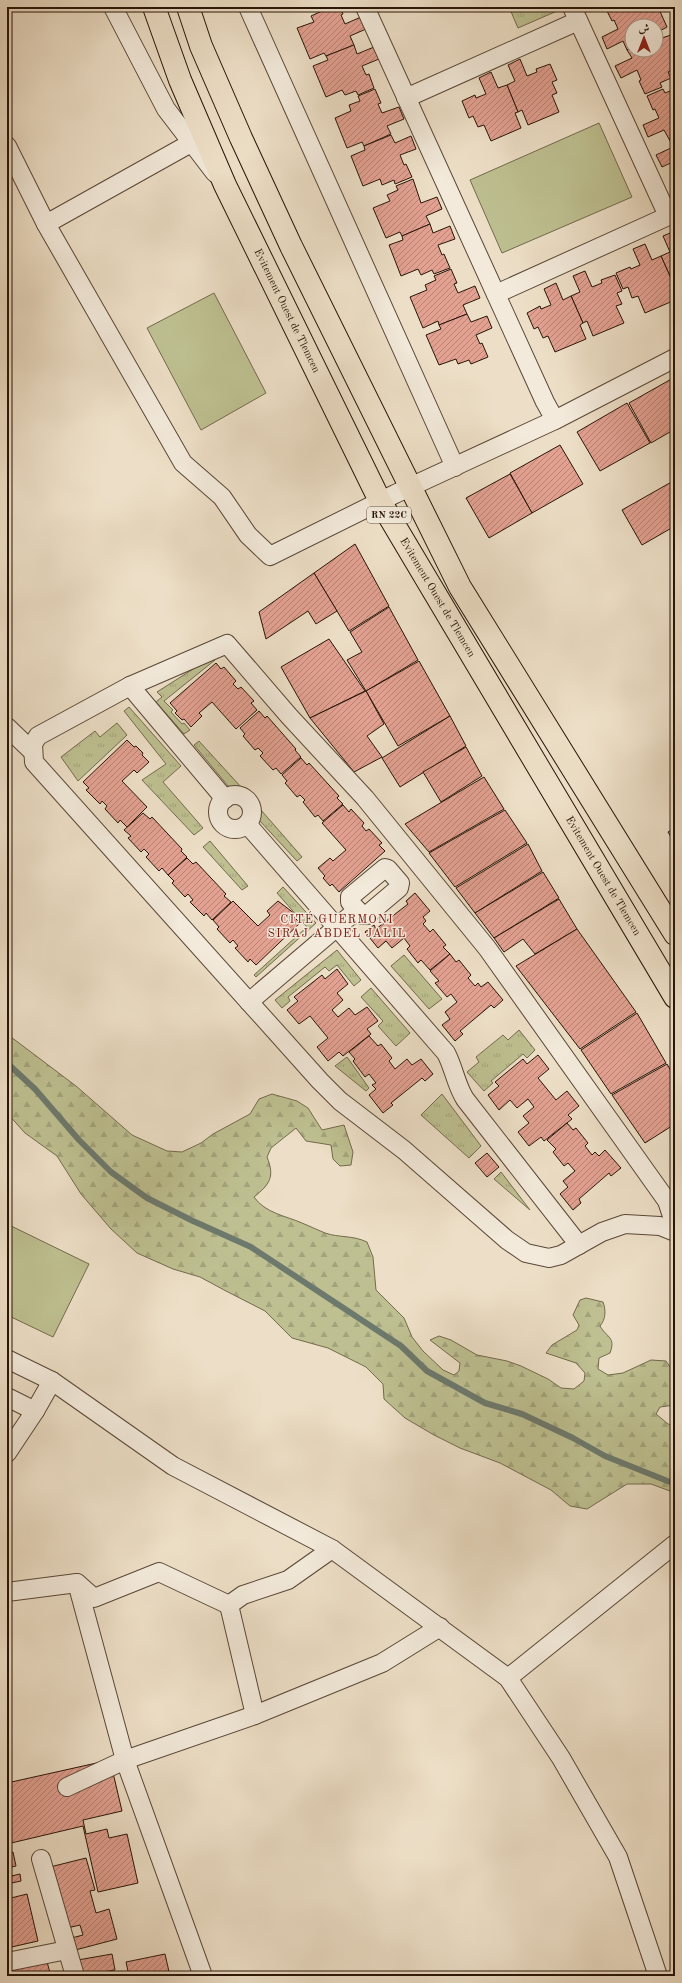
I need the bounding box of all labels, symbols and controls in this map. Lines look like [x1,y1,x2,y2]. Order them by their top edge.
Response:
north arrow [624,18,664,58]
text: ش [639,24,650,35]
street label: Evitement Ouest de Tlemcen [252,247,322,375]
road number: RN 22C [367,507,411,523]
street label: Evitement Ouest de Tlemcen [398,536,477,659]
street label: Evitement Ouest de Tlemcen [563,814,643,938]
district label: CITÉ GUERMONI SIRAJ ABDEL JALIL [268,911,406,940]

